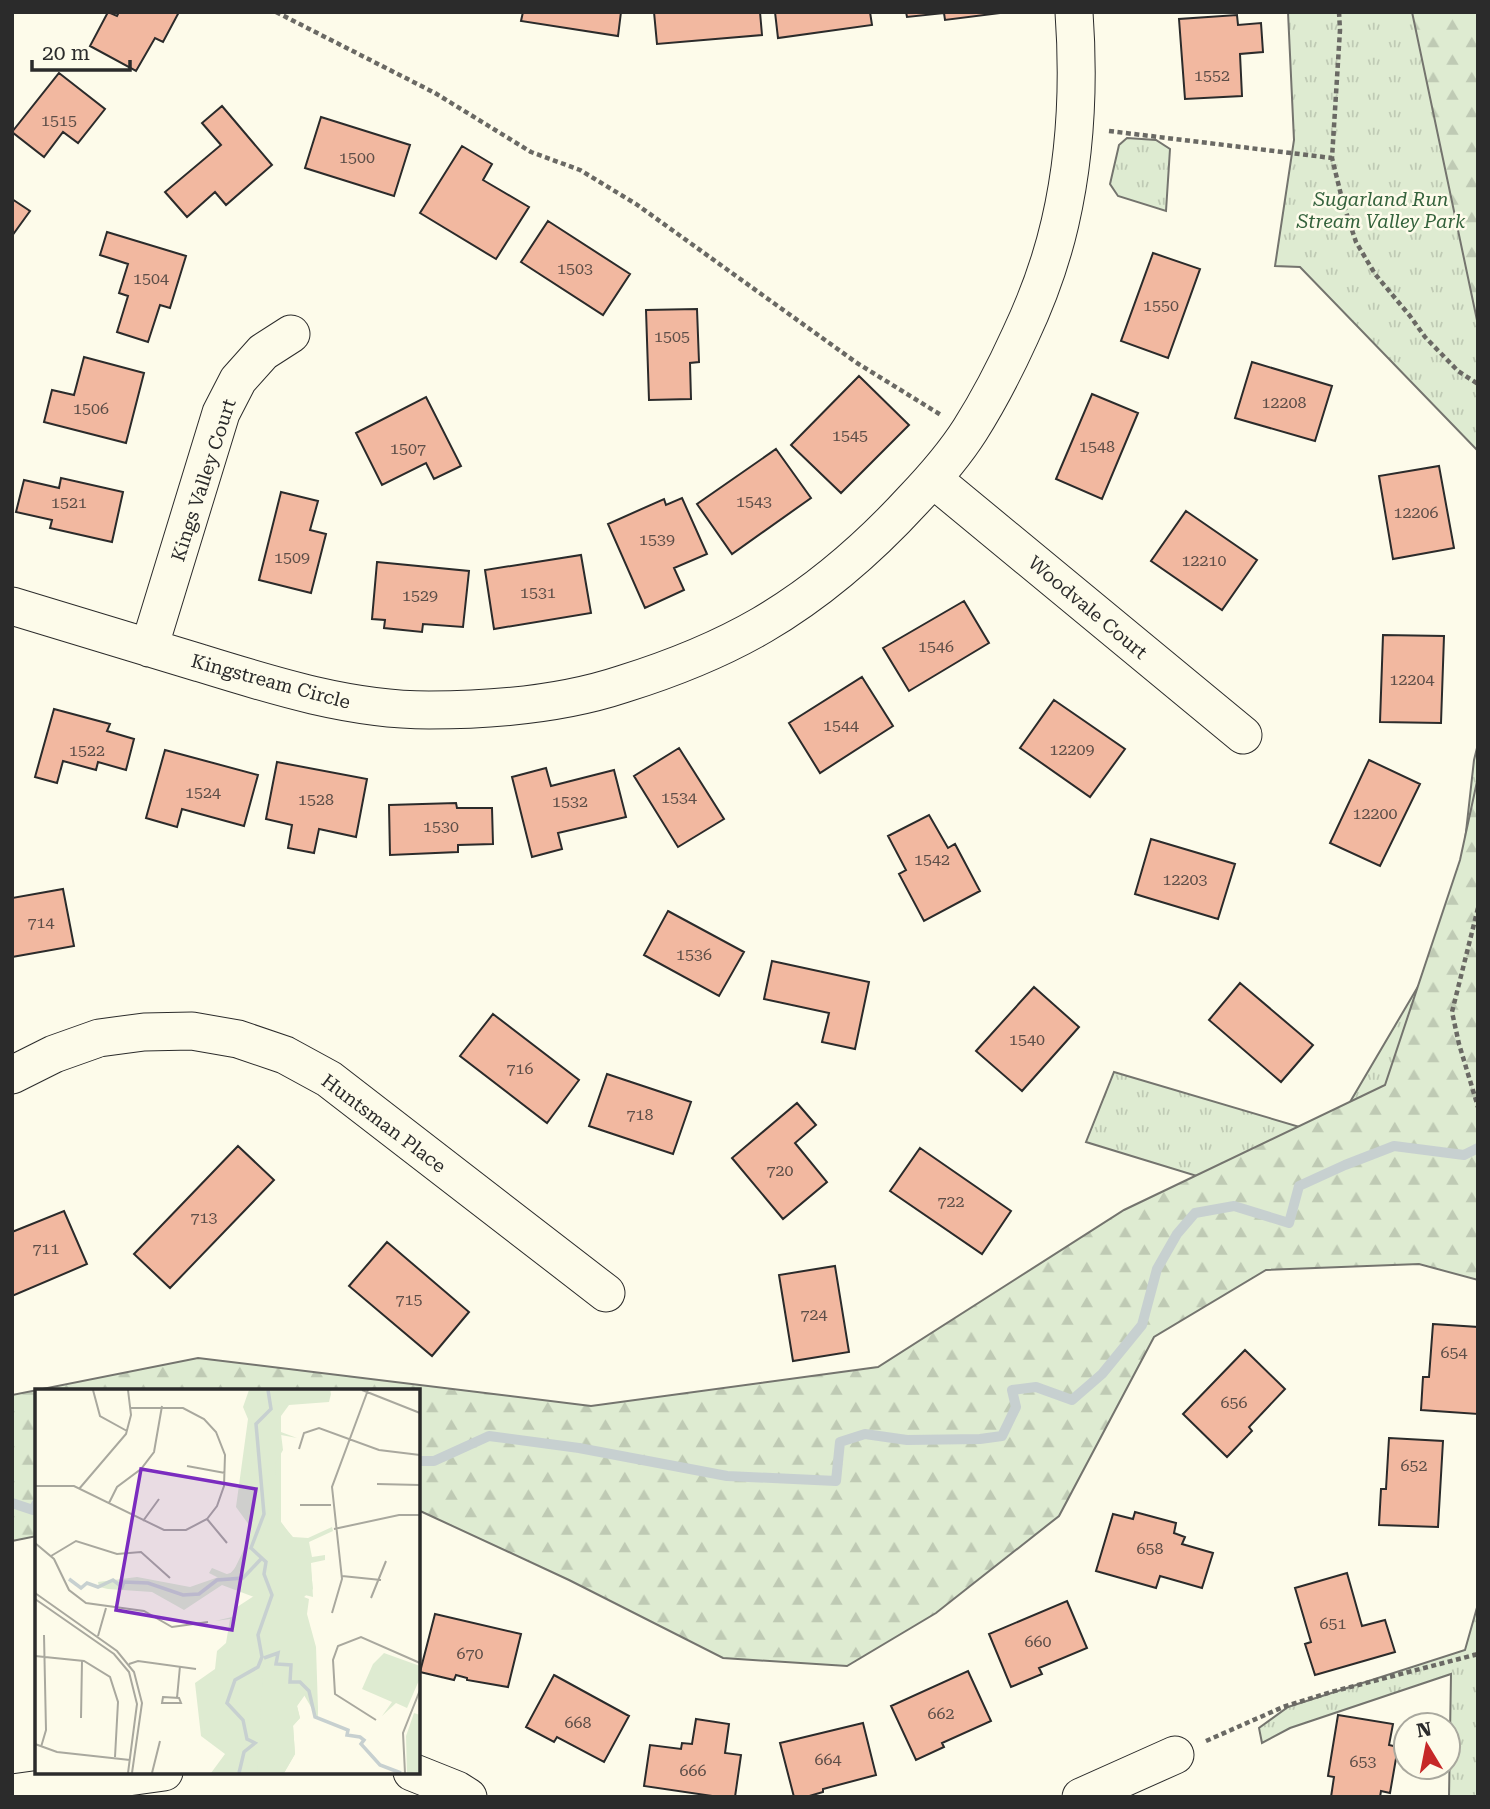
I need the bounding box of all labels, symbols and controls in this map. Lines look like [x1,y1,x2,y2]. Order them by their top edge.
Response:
scale bar [32,28,130,72]
text: 20 m [42,41,90,65]
house number: 1552 [1194,66,1230,85]
house number: 1515 [41,111,77,130]
house number: 1500 [339,148,375,167]
park label: Sugarland Run Stream Valley Park [1296,188,1466,233]
house number: 1503 [557,259,593,278]
house number: 1504 [133,269,169,288]
house number: 1550 [1143,296,1179,315]
house number: 1505 [654,327,690,346]
house number: 12208 [1262,393,1306,412]
street label: Kings Valley Court [166,396,241,564]
house number: 1506 [73,399,109,418]
house number: 1545 [832,426,868,445]
house number: 1548 [1079,437,1115,456]
house number: 1507 [390,439,426,458]
house number: 1543 [736,492,772,511]
house number: 1521 [51,493,87,512]
house number: 12206 [1394,503,1438,522]
house number: 1539 [639,530,675,549]
house number: 1509 [274,548,310,567]
street label: Woodvale Court [1023,551,1152,664]
house number: 12210 [1182,551,1226,570]
house number: 1531 [520,583,556,602]
house number: 1529 [402,586,438,605]
house number: 1546 [918,637,954,656]
street label: Kingstream Circle [189,649,353,714]
house number: 12204 [1390,670,1434,689]
house number: 1544 [823,716,859,735]
house number: 12209 [1050,740,1094,759]
house number: 1522 [69,741,105,760]
house number: 1524 [185,783,221,802]
house number: 1534 [661,788,697,807]
house number: 1528 [298,790,334,809]
house number: 1532 [552,792,588,811]
house number: 12200 [1353,804,1397,823]
house number: 1530 [423,817,459,836]
house number: 1542 [914,850,950,869]
house number: 12203 [1163,870,1207,889]
house number: 714 [28,913,54,932]
house number: 1536 [676,945,712,964]
house number: 1540 [1009,1030,1045,1049]
house number: 716 [507,1059,533,1078]
street label: Huntsman Place [317,1069,450,1178]
house number: 718 [627,1105,653,1124]
house number: 720 [767,1161,793,1180]
house number: 722 [938,1192,964,1211]
house number: 713 [191,1208,217,1227]
house number: 711 [33,1239,59,1258]
house number: 715 [396,1290,422,1309]
house number: 724 [801,1305,827,1324]
house number: 654 [1441,1343,1467,1362]
inset map [35,1389,420,1774]
house number: 656 [1221,1393,1247,1412]
house number: 652 [1401,1456,1427,1475]
house number: 658 [1137,1539,1163,1558]
house number: 651 [1320,1614,1346,1633]
house number: 660 [1025,1632,1051,1651]
house number: 670 [457,1644,483,1663]
house number: 662 [928,1704,954,1723]
north arrow [1392,1711,1462,1781]
house number: 668 [565,1713,591,1732]
text: N [1415,1717,1434,1742]
house number: 664 [815,1750,841,1769]
house number: 653 [1350,1752,1376,1771]
house number: 666 [680,1761,706,1780]

